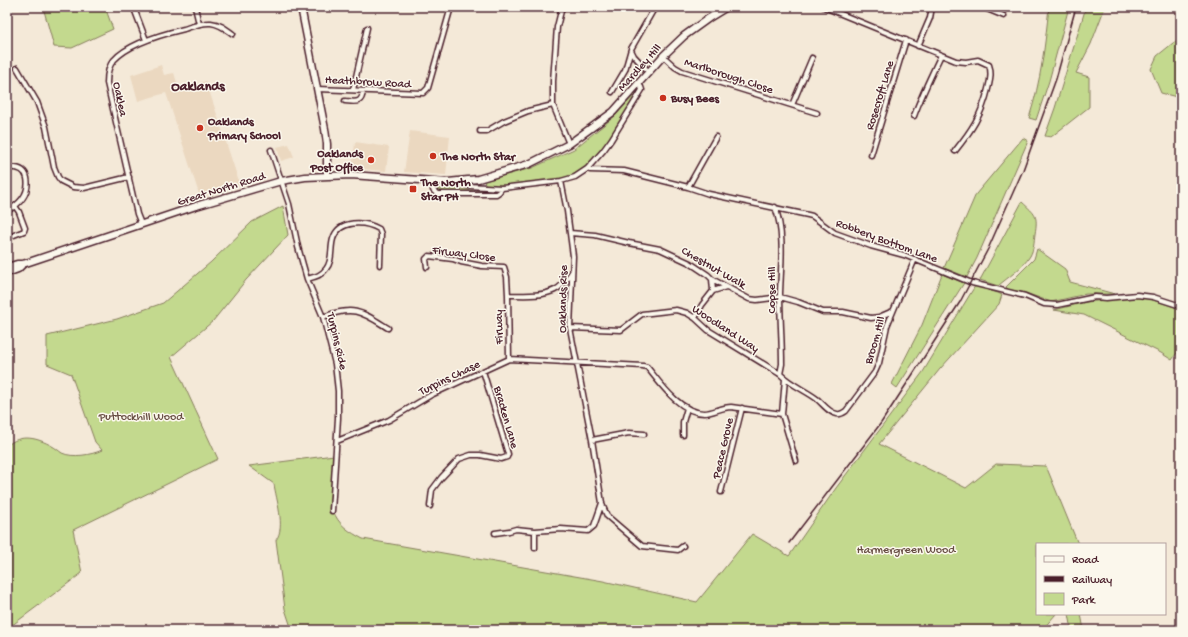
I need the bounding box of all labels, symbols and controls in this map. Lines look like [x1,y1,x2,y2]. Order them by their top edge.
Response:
street label: Mardley Hill [616,42,666,95]
street label: Marlborough Close [682,56,775,98]
street label: Rosecroft Lane [864,58,898,132]
street label: Heathbrow Road [324,74,412,92]
district label: Oaklands [171,79,225,96]
street label: Oaklea [109,81,130,118]
marker: Busy Bees [658,93,668,103]
place label: Busy Bees [670,93,719,107]
place label: Oaklands Primary School [207,116,281,144]
marker: Oaklands Primary School [195,123,205,133]
place label: Oaklands Post Office [310,148,364,176]
marker: The North Star [428,151,438,161]
place label: The North Star [440,151,517,165]
marker: Oaklands Post Office [366,155,376,165]
street label: Great North Road [176,170,268,210]
place label: The North Star PH [420,177,471,205]
marker: The North Star PH [408,184,418,194]
street label: Robbery Bottom Lane [834,217,940,267]
street label: Firway Close [430,244,497,266]
street label: Chestnut Walk [678,245,749,294]
street label: Oaklands Rise [556,264,572,333]
street label: Copse Hill [766,266,780,313]
street label: Woodland Way [689,303,761,357]
street label: Firway [493,309,507,346]
street label: Turpins Ride [322,311,350,372]
street label: Broom Hill [862,315,889,367]
street label: Turpins Chase [416,358,483,400]
street label: Bracken Lane [489,384,521,451]
park label: Puttockhill Wood [98,411,184,425]
street label: Peace Grove [710,416,738,481]
legend [1036,543,1166,615]
park label: Harmergreen Wood [857,544,956,558]
text: Road [1072,554,1099,568]
text: Railway [1072,574,1112,588]
text: Park [1071,594,1097,608]

